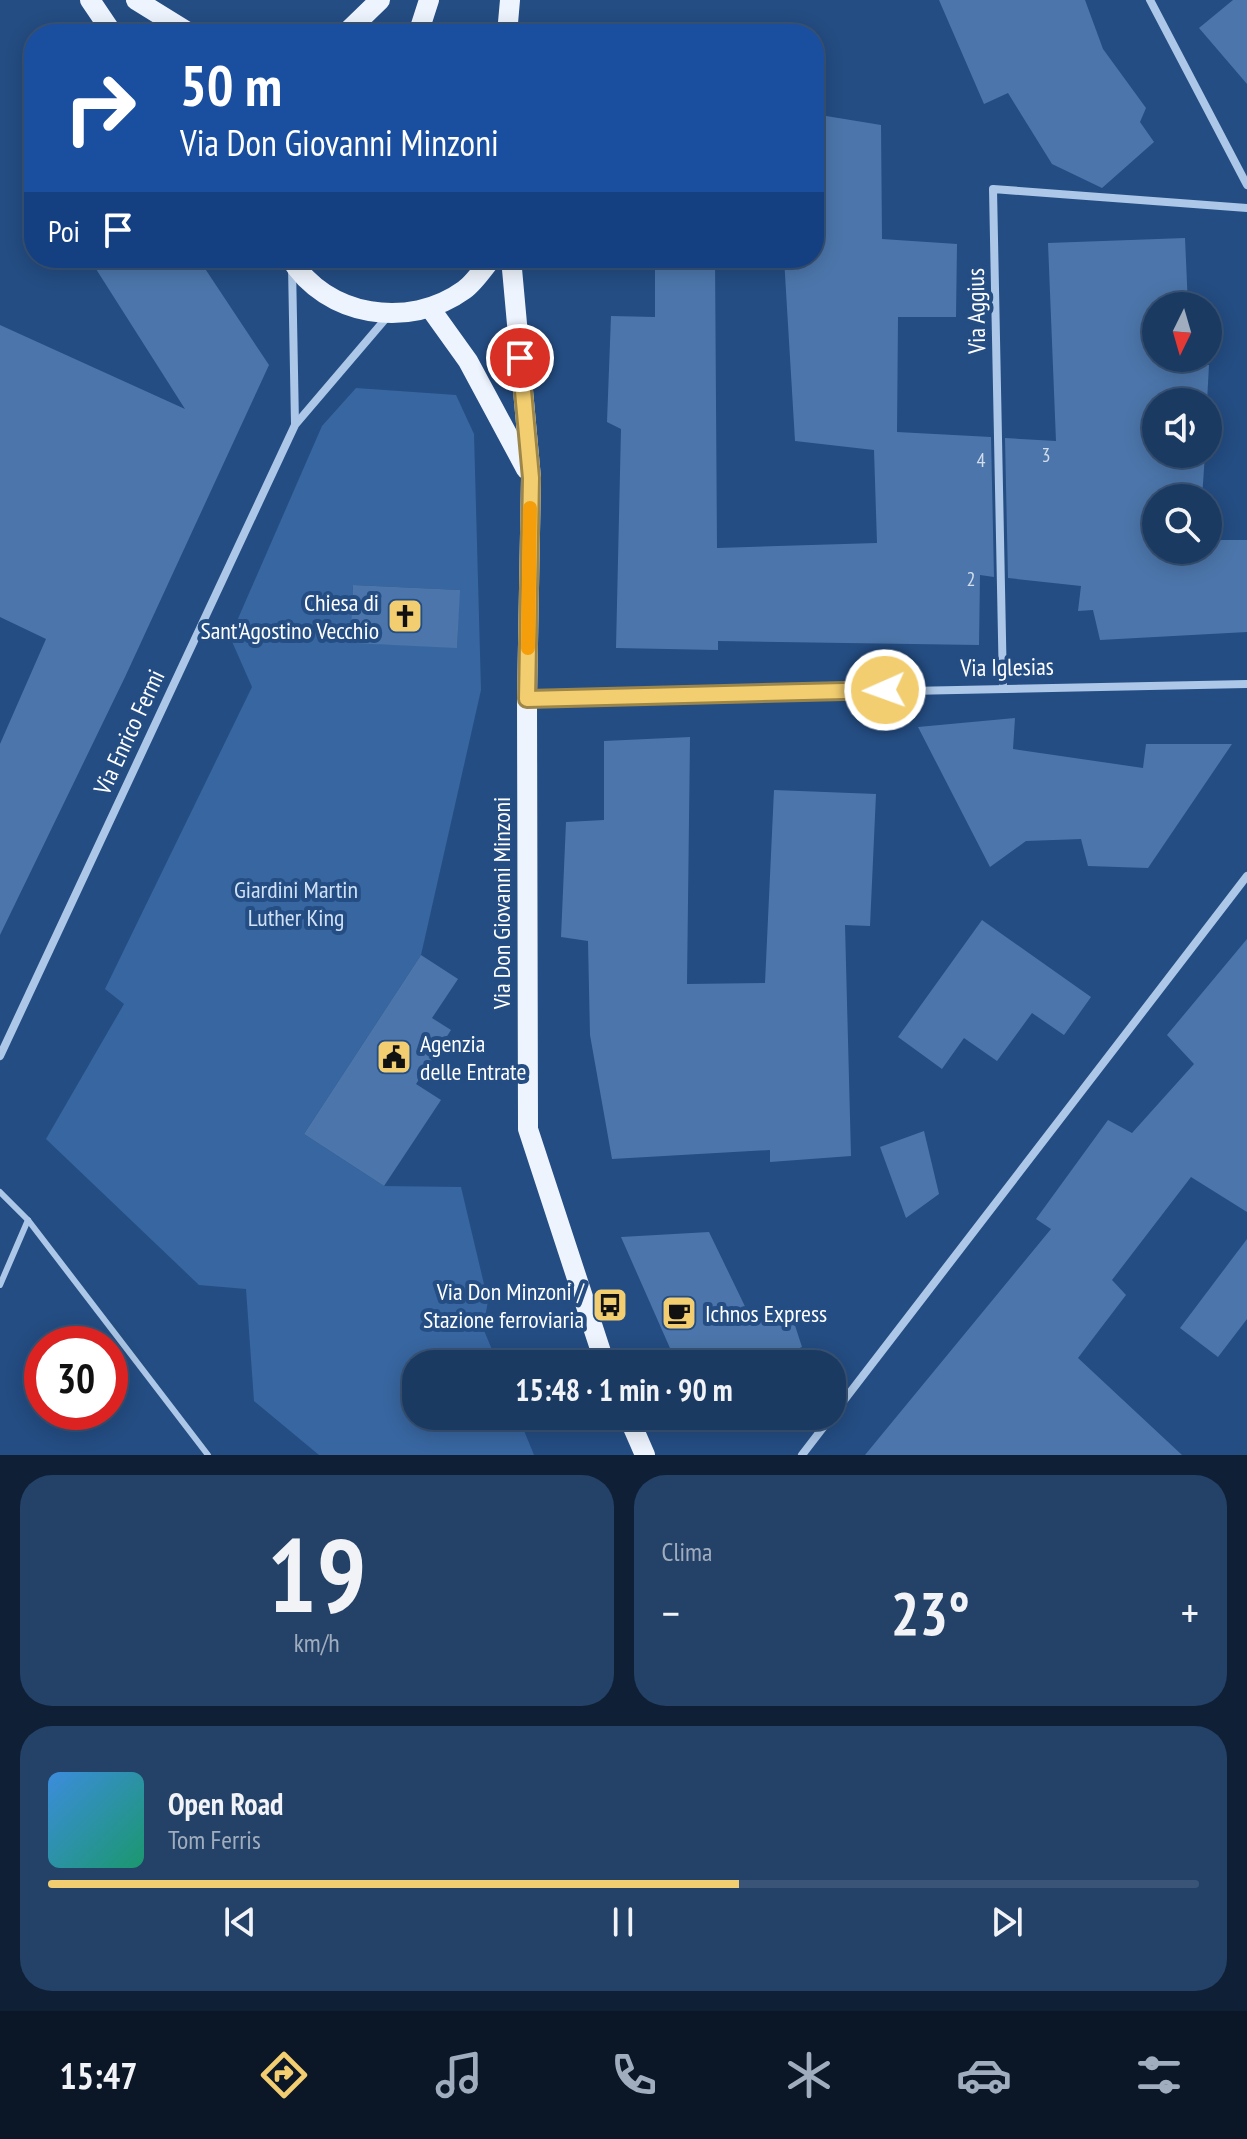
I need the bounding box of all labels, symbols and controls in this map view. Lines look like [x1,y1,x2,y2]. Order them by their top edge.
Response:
text: 50 m [180,49,282,121]
icon: right [48,56,152,160]
text: Via Don Giovanni Minzoni [180,119,499,166]
icon: arrive [96,208,140,252]
text: Poi [48,211,80,250]
street label: Via Aggius [960,268,992,355]
north arrow [1142,292,1222,372]
map controls [1142,292,1222,564]
pin [486,324,554,392]
icon: arrive [498,336,542,380]
button: sound [1142,388,1222,468]
house number: 3 [1042,442,1051,468]
house number: 4 [977,447,986,473]
button: search [1142,484,1222,564]
house number: 2 [967,566,976,592]
place label: Chiesa di Sant'Agostino Vecchio [200,587,379,646]
church icon: Chiesa di Sant'Agostino Vecchio [386,597,424,635]
position arrow [843,648,927,732]
street label: Via Iglesias [959,651,1054,683]
street label: Via Enrico Fermi [86,665,171,800]
street label: Via Don Giovanni Minzoni [486,797,517,1010]
park label: Giardini Martin Luther King [234,874,358,933]
place label: Agenzia delle Entrate [420,1028,526,1087]
public building icon: Agenzia delle Entrate [375,1038,413,1076]
place label: Via Don Minzoni / Stazione ferroviaria [423,1276,585,1335]
bus stop icon: Via Don Minzoni / Stazione ferroviaria [591,1286,629,1324]
cafe icon: Ichnos Express [660,1294,698,1332]
place label: Ichnos Express [705,1298,827,1329]
speed limit sign: 30 [24,1326,128,1430]
text: 15:48 · 1 min · 90 m [515,1370,733,1409]
text: 19 [267,1506,366,1641]
text: Clima [662,1535,712,1568]
text: 23° [891,1574,970,1652]
text: − [662,1584,680,1641]
text: + [1181,1584,1199,1641]
text: km/h [294,1626,340,1659]
text: Open Road [168,1784,283,1823]
text: Tom Ferris [168,1823,261,1856]
icon: previous [218,1900,262,1944]
icon: pause [601,1900,645,1944]
icon: next [985,1900,1029,1944]
icon: directions [256,2047,312,2103]
icon: music [431,2047,487,2103]
icon: phone [606,2047,662,2103]
icon: climate [781,2047,837,2103]
icon: car [956,2047,1012,2103]
icon: filters [1131,2047,1187,2103]
text: 15:47 [60,2052,137,2099]

